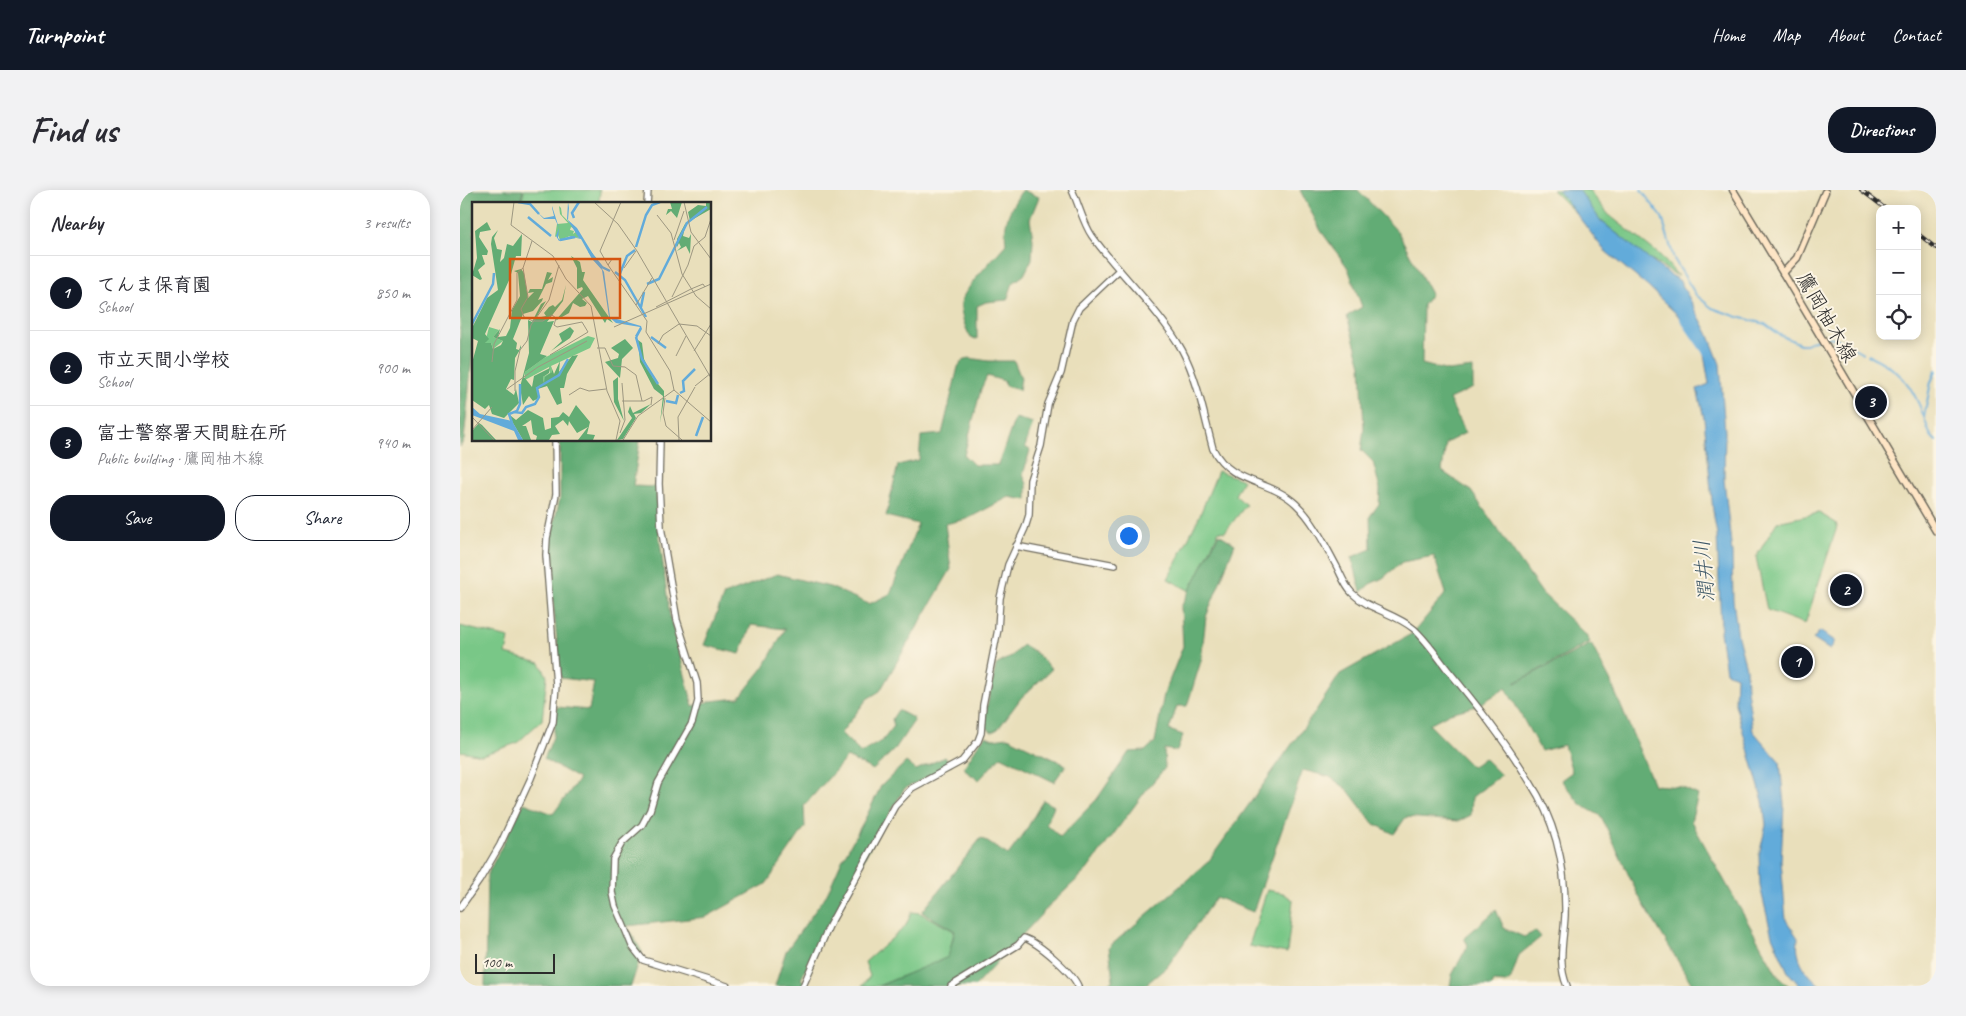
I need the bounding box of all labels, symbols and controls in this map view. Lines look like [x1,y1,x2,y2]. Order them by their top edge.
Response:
text: Turnpoint [25,20,104,50]
text: Home [1712,24,1745,46]
text: Map [1773,24,1800,46]
text: About [1828,24,1864,46]
text: Contact [1892,24,1941,46]
button: Directions [1828,107,1936,153]
text: Find us [30,108,117,153]
inset map [472,202,711,441]
map controls [1876,205,1921,340]
button: + [1876,205,1921,250]
text: Nearby [50,210,103,236]
text: 3 results [363,213,410,233]
button: − [1876,250,1921,295]
street label: 鷹岡柚木線 [1791,268,1862,367]
text: てんま保育園 [97,273,211,297]
text: 1 [62,283,70,303]
text: 850 m [376,283,410,303]
button: locate [1876,295,1921,340]
text: School [97,297,131,317]
text: 市立天間小学校 [97,348,230,372]
text: 2 [62,358,70,378]
text: 900 m [376,358,410,378]
text: School [97,372,131,392]
pin: 3 [1855,383,1887,421]
text: 富士警察署天間駐在所 [97,421,287,445]
text: 3 [62,433,70,453]
text: 940 m [376,433,410,453]
text: Public building · 鷹岡柚木線 [97,449,264,469]
button: Save [50,495,225,541]
button: Share [235,495,410,541]
your location [1116,523,1142,549]
water label: 潤井川 [1688,538,1720,604]
pin: 2 [1830,571,1862,609]
pin: 1 [1781,643,1813,681]
scale bar [475,951,555,974]
text: 100 m [482,954,512,971]

